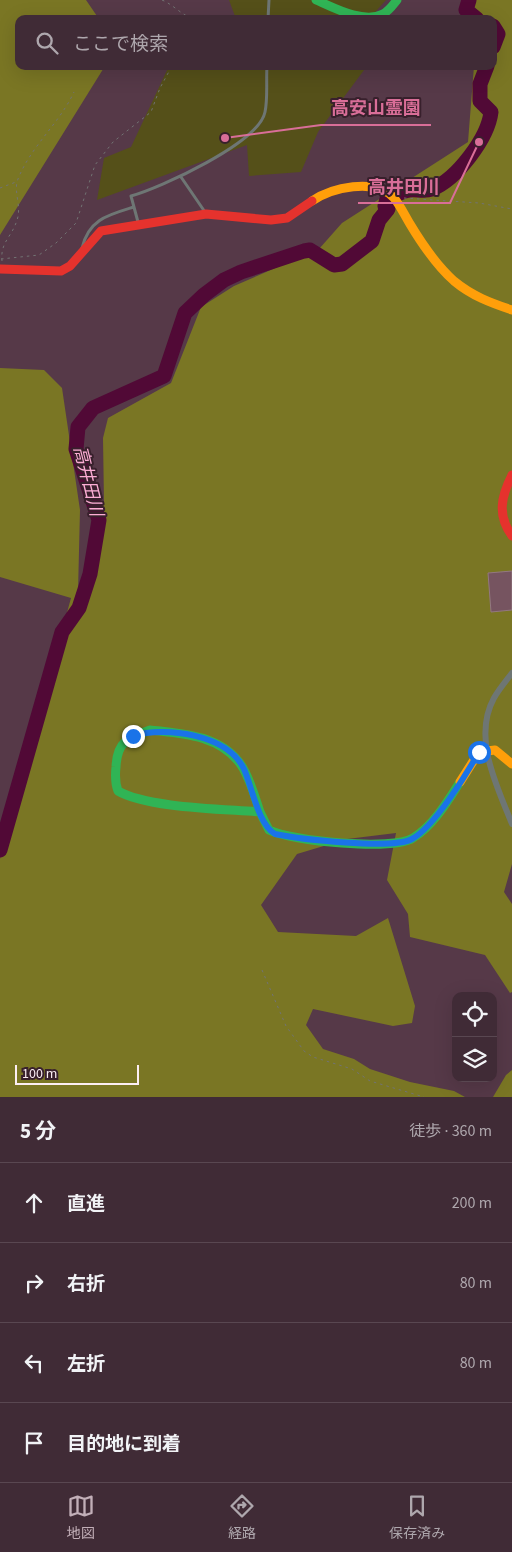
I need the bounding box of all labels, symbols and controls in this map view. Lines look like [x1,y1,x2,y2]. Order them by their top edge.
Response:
search box [15,15,497,70]
icon: search [33,29,61,57]
text: ここで検索 [73,31,168,58]
callout: 高安山霊園 [321,92,431,125]
text: 高安山霊園 [331,96,421,121]
callout: 高井田川 [358,170,450,203]
text: 高井田川 [368,175,440,200]
water label: 高井田川 [67,443,109,521]
route end [122,725,145,748]
route start [468,741,491,764]
map controls [452,992,497,1082]
button: locate [452,992,497,1037]
button: layers [452,1037,497,1082]
scale bar [15,1062,139,1085]
text: 100 m [22,1064,57,1084]
text: 5 分 [20,1116,56,1146]
text: 徒歩 · 360 m [409,1120,492,1142]
icon: ahead [20,1189,48,1217]
text: 直進 [67,1191,105,1218]
text: 200 m [452,1192,492,1214]
icon: right [20,1269,48,1297]
text: 右折 [67,1271,105,1298]
text: 80 m [460,1272,492,1294]
icon: left [20,1349,48,1377]
text: 左折 [67,1351,105,1378]
text: 80 m [460,1352,492,1374]
icon: arrive [20,1429,48,1457]
text: 目的地に到着 [67,1431,181,1458]
tab: 地図 [67,1492,95,1544]
tab: 経路 [228,1492,256,1544]
tab: 保存済み [389,1492,445,1544]

